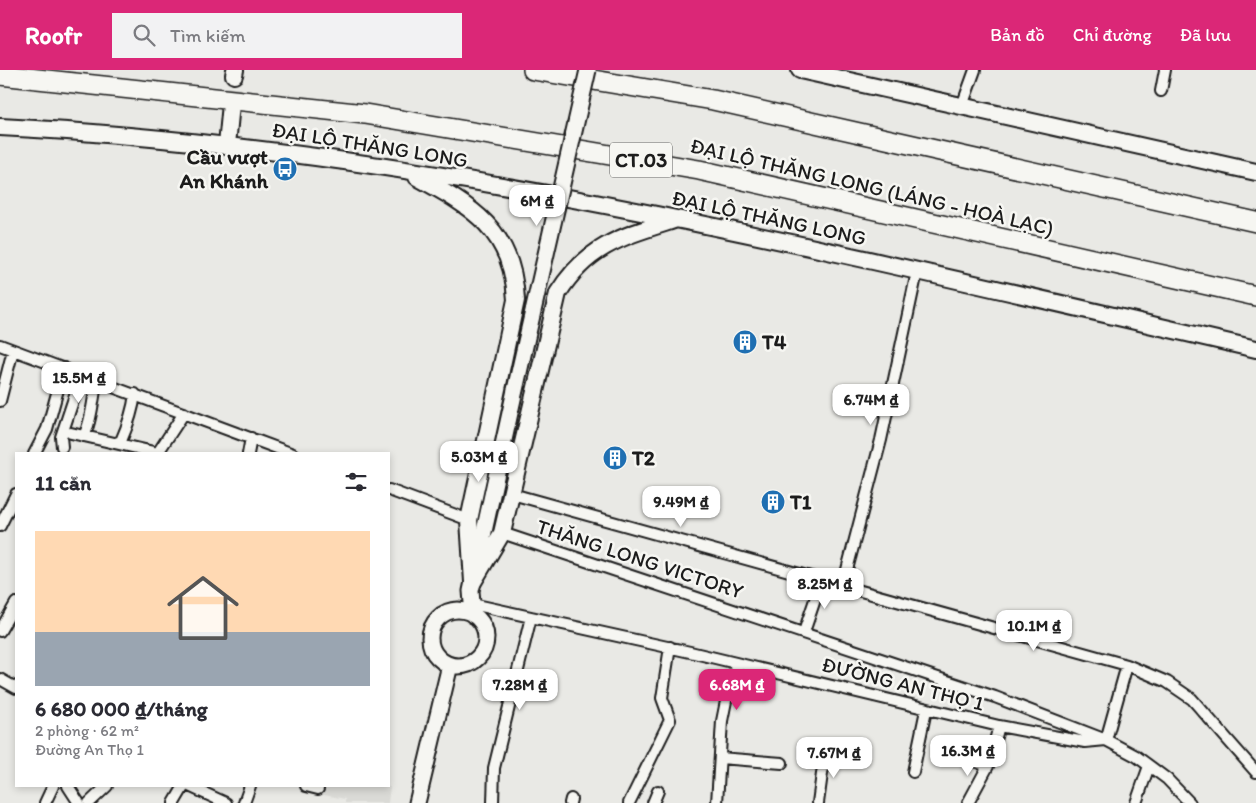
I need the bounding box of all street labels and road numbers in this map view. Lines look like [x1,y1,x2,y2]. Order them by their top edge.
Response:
street label: ĐẠI LỘ THĂNG LONG [270,117,470,172]
street label: ĐẠI LỘ THĂNG LONG (LÁNG - HOÀ LẠC) [688,133,1056,241]
road number: CT.03 [610,142,672,178]
street label: ĐẠI LỘ THĂNG LONG [670,185,868,251]
street label: THĂNG LONG VICTORY [534,513,747,604]
street label: ĐƯỜNG AN THỌ 1 [819,651,987,716]

